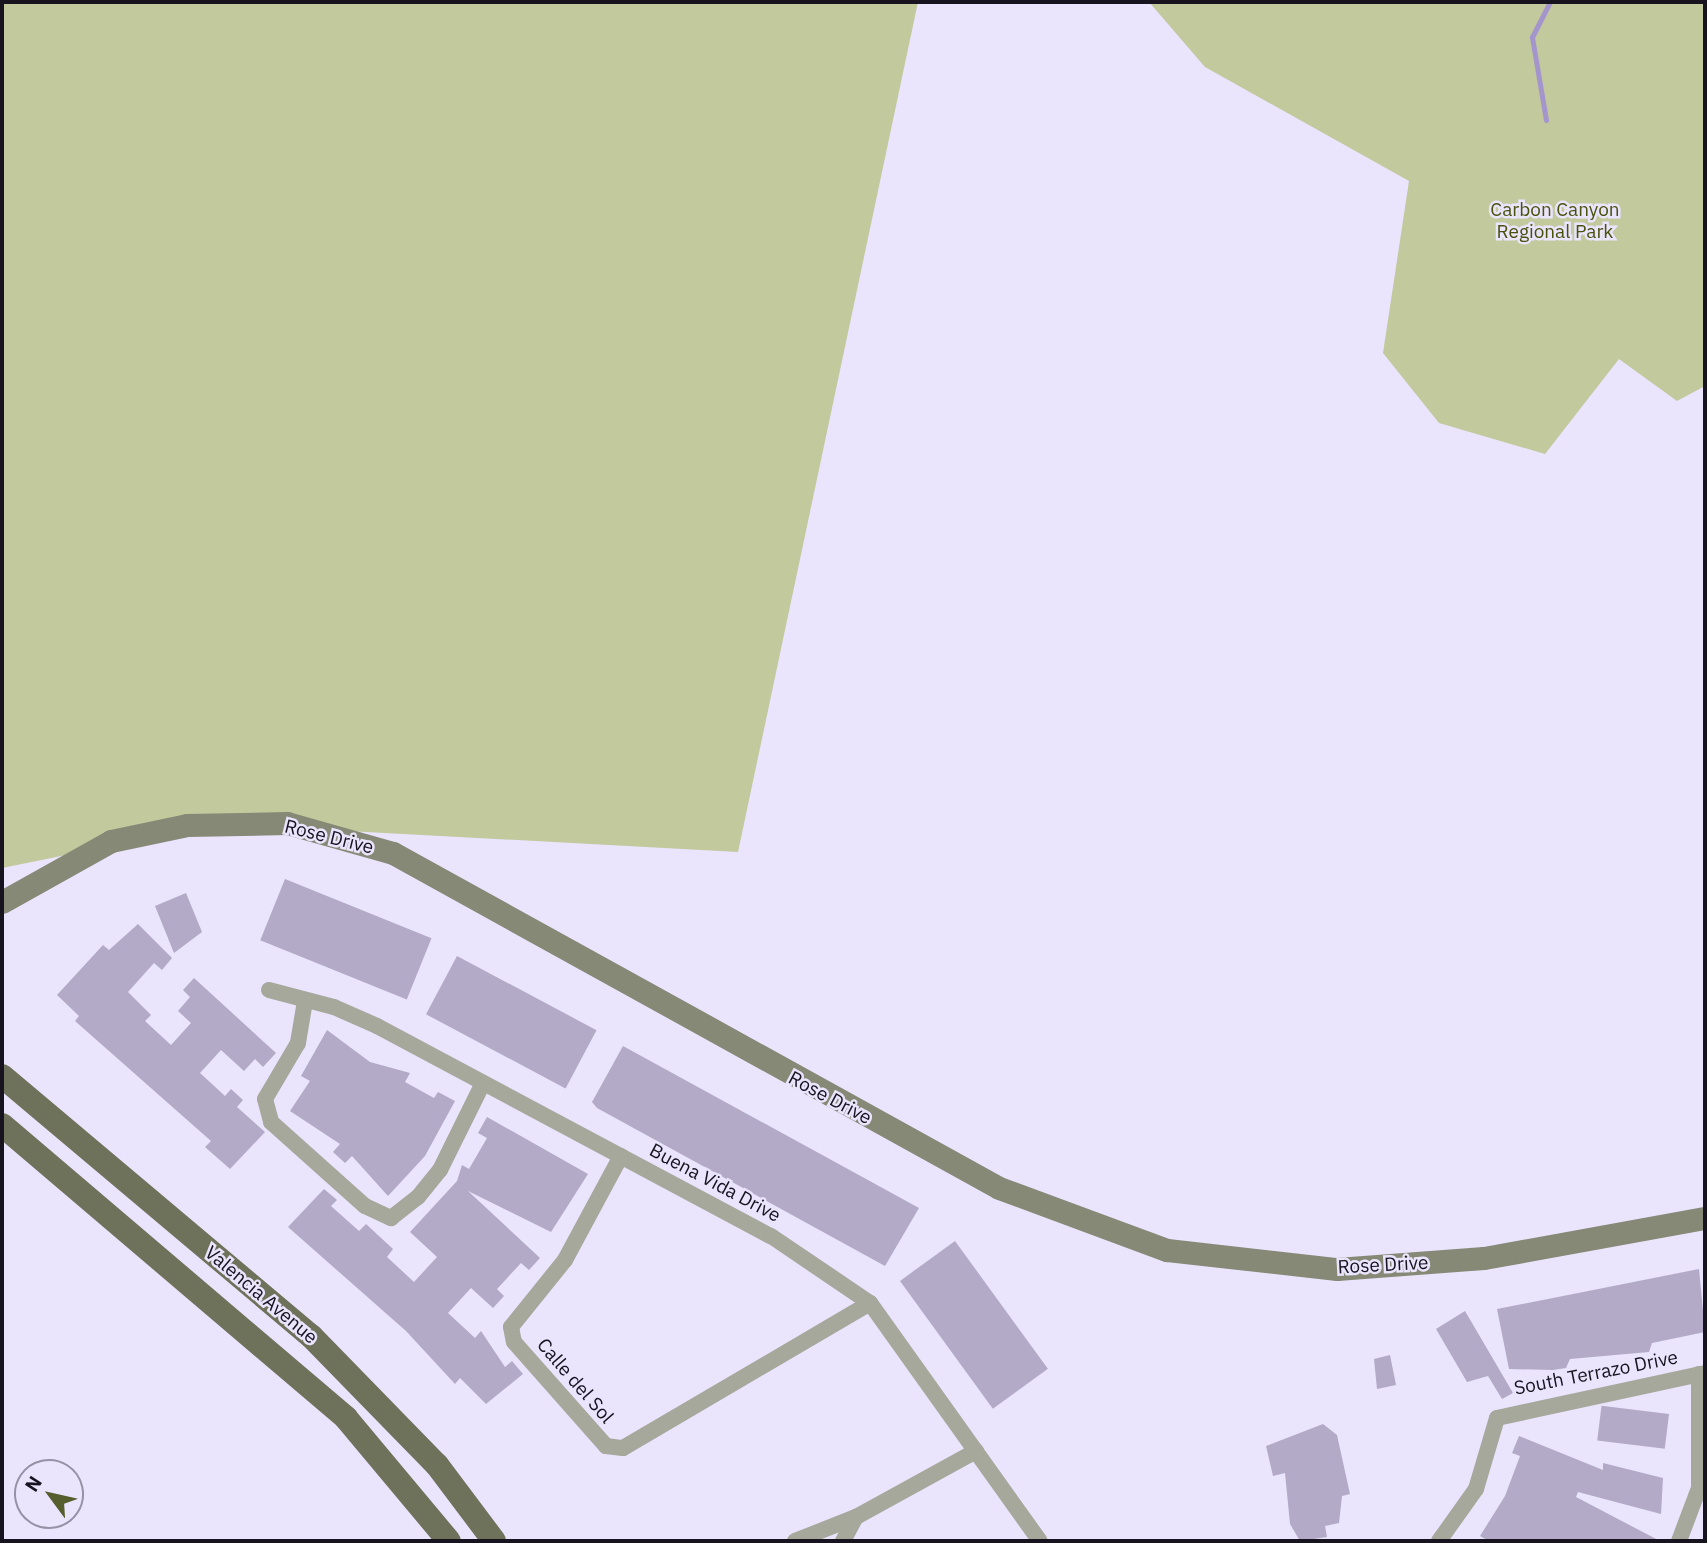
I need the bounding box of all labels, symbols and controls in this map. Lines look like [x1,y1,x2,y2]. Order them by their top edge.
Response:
park label: Carbon Canyon Regional Park [1490,199,1620,243]
street label: Rose Drive [282,815,376,859]
street label: Rose Drive [785,1067,875,1129]
street label: Buena Vida Drive [646,1139,784,1227]
street label: Valencia Avenue [200,1241,322,1349]
street label: Rose Drive [1337,1251,1429,1279]
street label: Calle del Sol [532,1334,618,1428]
street label: South Terrazo Drive [1512,1346,1680,1400]
north arrow [14,1459,84,1529]
text: N [19,1471,47,1496]

